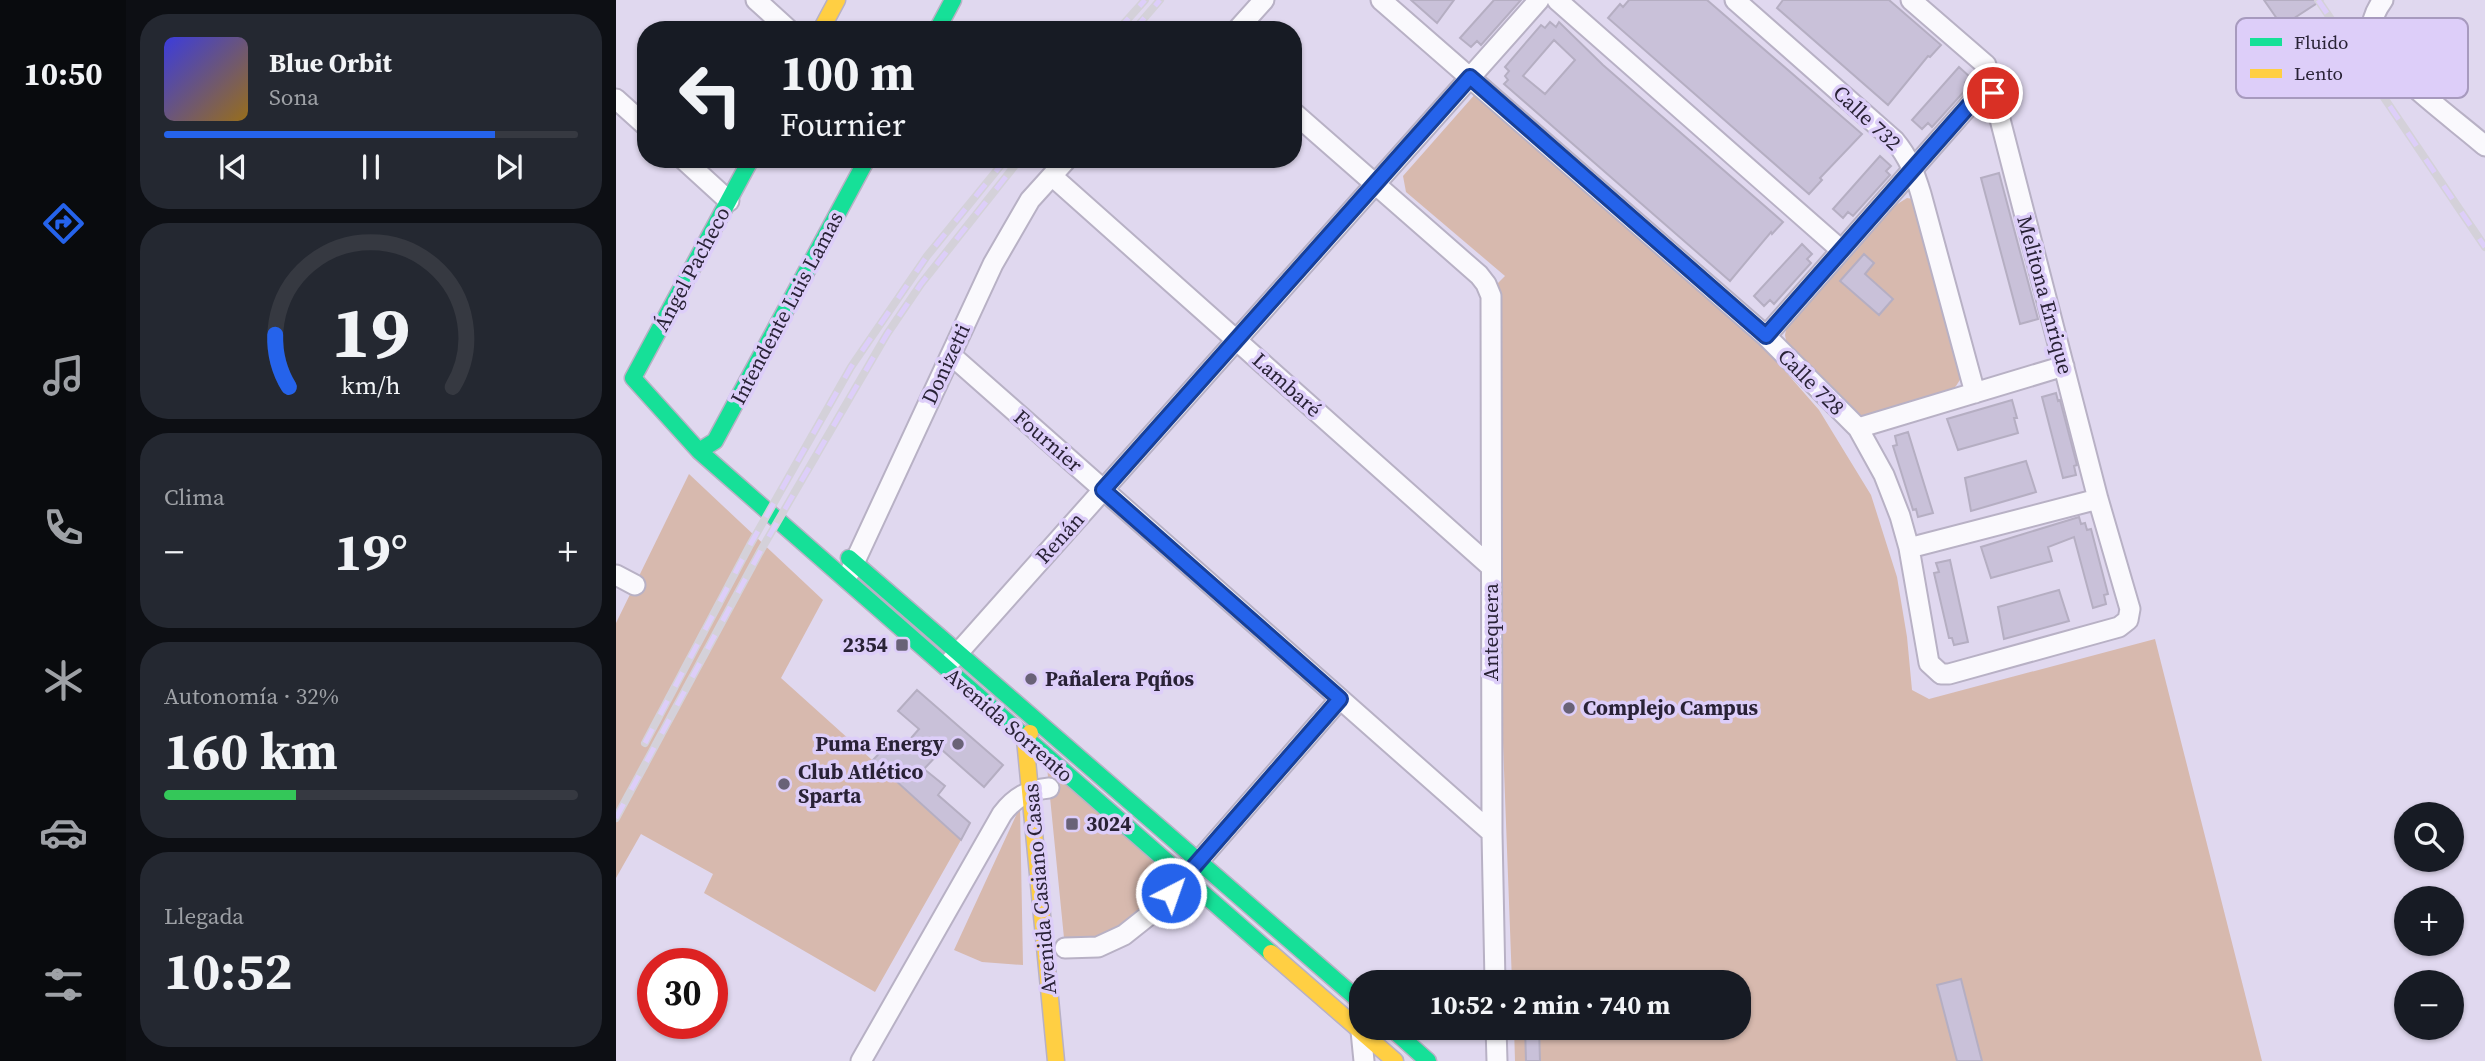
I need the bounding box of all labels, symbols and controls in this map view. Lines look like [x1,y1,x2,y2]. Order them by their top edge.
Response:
legend [2236,18,2468,98]
text: Fluido [2294,29,2348,55]
text: 100 m [780,39,915,106]
text: Blue Orbit [269,45,392,81]
icon: left [665,49,756,140]
text: 10:50 [24,52,102,96]
text: Lento [2294,60,2343,86]
pin [1963,63,2023,123]
icon: arrive [1974,74,2012,112]
street label: Calle 732 [1827,79,1908,157]
text: Sona [269,81,319,113]
text: Fournier [780,103,905,147]
icon: previous [214,148,252,186]
icon: pause [352,148,390,186]
icon: next [490,148,528,186]
icon: directions [39,199,88,248]
street label: Ángel Pacheco [647,201,737,336]
street label: Intendente Luis Lamas [723,206,850,409]
street label: Melitona Enrique [2010,212,2081,377]
text: 19 [332,283,410,382]
street label: Donizetti [914,319,977,409]
street label: Calle 728 [1772,342,1851,421]
street label: Lambaré [1246,346,1328,424]
icon: music [39,351,88,400]
text: km/h [341,368,401,402]
street label: Fournier [1008,403,1089,479]
text: Clima [164,481,225,513]
icon: phone [39,503,88,552]
street label: Renán [1029,505,1091,570]
text: 19° [334,516,408,587]
text: − [164,526,184,578]
text: + [558,526,578,578]
street label: Antequera [1476,583,1505,681]
place label: 2354 [842,630,888,659]
marker: 2354 [894,637,910,653]
icon: climate [39,656,88,705]
street label: Avenida Sorrento [939,661,1080,789]
place label: Pañalera Pqños [1045,664,1195,693]
marker: Pañalera Pqños [1023,671,1039,687]
text: Autonomía · 32% [164,680,339,712]
place label: Complejo Campus [1583,693,1758,722]
marker: Complejo Campus [1561,700,1577,716]
text: 160 km [164,715,338,786]
place label: Puma Energy [815,729,945,758]
marker: Puma Energy [950,736,966,752]
place label: Club Atlético Sparta [798,757,923,810]
marker: Club Atlético Sparta [776,776,792,792]
street label: Avenida Casiano Casas [1016,782,1063,996]
map controls [2394,802,2464,1040]
button: search [2394,802,2464,872]
icon: car [39,808,88,857]
place label: 3024 [1086,809,1132,838]
marker: 3024 [1064,816,1080,832]
position arrow [1134,856,1208,930]
button: + [2394,886,2464,956]
text: Llegada [164,900,244,932]
text: 10:52 [164,935,292,1006]
speed limit sign: 30 [637,948,728,1039]
icon: filters [39,960,88,1009]
button: − [2394,970,2464,1040]
text: 10:52 · 2 min · 740 m [1430,987,1670,1023]

